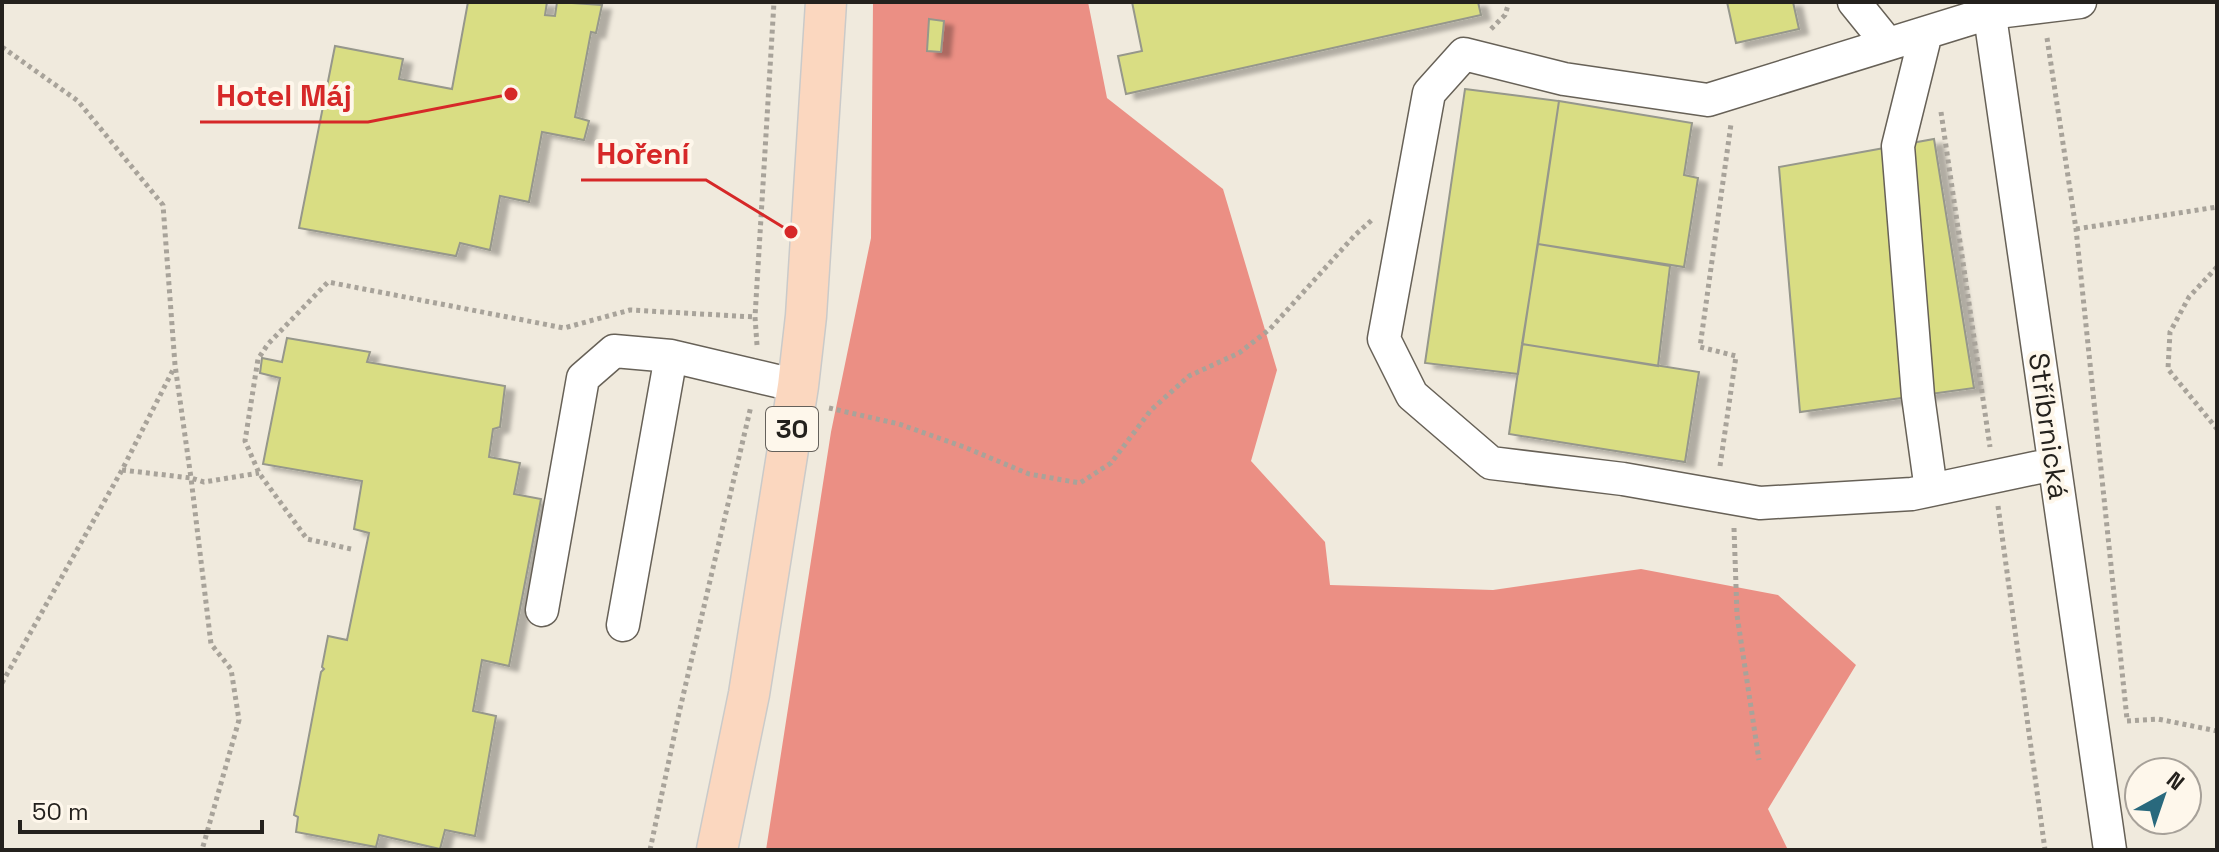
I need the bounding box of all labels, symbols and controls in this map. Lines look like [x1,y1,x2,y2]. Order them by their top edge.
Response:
callout: Hotel Máj [200,68,368,122]
text: Hotel Máj [216,76,352,115]
callout: Hoření [581,126,706,180]
text: Hoření [596,134,691,173]
street label: Stříbrnická [2021,350,2077,502]
road number: 30 [766,407,818,451]
north arrow [2123,756,2203,836]
text: N [2161,765,2191,796]
scale bar [20,784,262,834]
text: 50 m [32,796,89,827]

